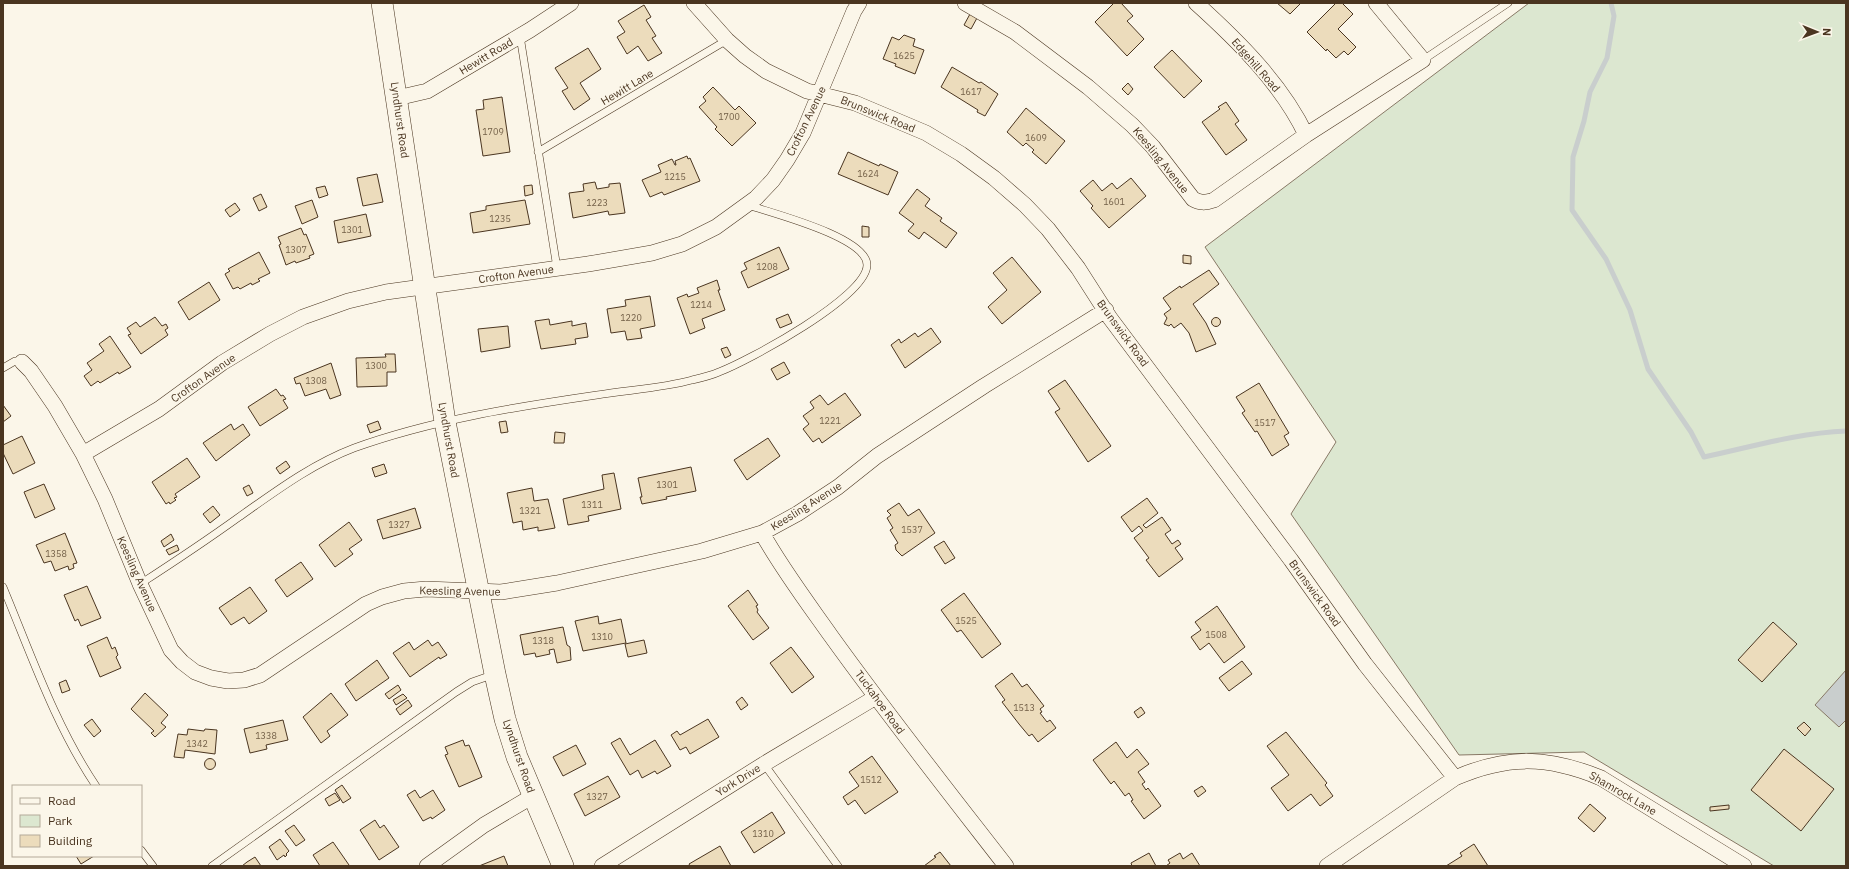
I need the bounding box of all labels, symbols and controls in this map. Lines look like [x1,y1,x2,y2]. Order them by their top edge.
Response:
north arrow [1797,12,1837,52]
text: N [1820,28,1834,36]
street label: Hewitt Road [456,34,516,78]
street label: Edgehill Road [1229,35,1283,95]
house number: 1625 [893,50,915,61]
street label: Hewitt Lane [598,66,656,108]
street label: Lyndhurst Road [388,81,412,159]
street label: Crofton Avenue [783,84,829,158]
house number: 1617 [960,86,982,97]
street label: Brunswick Road [839,93,917,135]
house number: 1700 [718,111,740,122]
street label: Keesling Avenue [1130,124,1192,196]
house number: 1709 [482,126,504,137]
house number: 1609 [1025,132,1047,143]
house number: 1624 [857,168,879,179]
house number: 1215 [664,171,686,182]
house number: 1601 [1103,196,1125,207]
house number: 1223 [586,197,608,208]
house number: 1235 [489,213,511,224]
house number: 1301 [341,224,363,235]
house number: 1307 [285,244,307,255]
house number: 1208 [756,261,778,272]
street label: Crofton Avenue [477,262,555,286]
street label: Brunswick Road [1094,297,1152,369]
house number: 1214 [690,299,712,310]
house number: 1220 [620,312,642,323]
street label: Crofton Avenue [168,350,238,406]
house number: 1300 [365,360,387,371]
house number: 1308 [305,375,327,386]
street label: Lyndhurst Road [435,401,463,479]
house number: 1221 [819,415,841,426]
house number: 1517 [1254,417,1276,428]
house number: 1301 [656,479,678,490]
street label: Keesling Avenue [768,479,844,533]
house number: 1311 [581,499,603,510]
house number: 1321 [519,505,541,516]
house number: 1327 [388,519,410,530]
house number: 1537 [901,524,923,535]
street label: Keesling Avenue [114,534,160,614]
house number: 1358 [45,548,67,559]
street label: Brunswick Road [1286,557,1344,629]
street label: Keesling Avenue [419,583,501,599]
house number: 1525 [955,615,977,626]
house number: 1508 [1205,629,1227,640]
house number: 1310 [591,631,613,642]
house number: 1318 [532,635,554,646]
street label: Tuckahoe Road [852,667,908,737]
house number: 1513 [1013,702,1035,713]
street label: Lyndhurst Road [500,717,538,795]
house number: 1338 [255,730,277,741]
house number: 1342 [186,738,208,749]
street label: York Drive [713,761,763,799]
street label: Shamrock Lane [1587,768,1659,818]
house number: 1512 [860,774,882,785]
legend [12,785,142,857]
house number: 1327 [586,791,608,802]
text: Road [48,793,76,808]
text: Park [48,813,73,828]
house number: 1310 [752,828,774,839]
text: Building [48,833,93,848]

